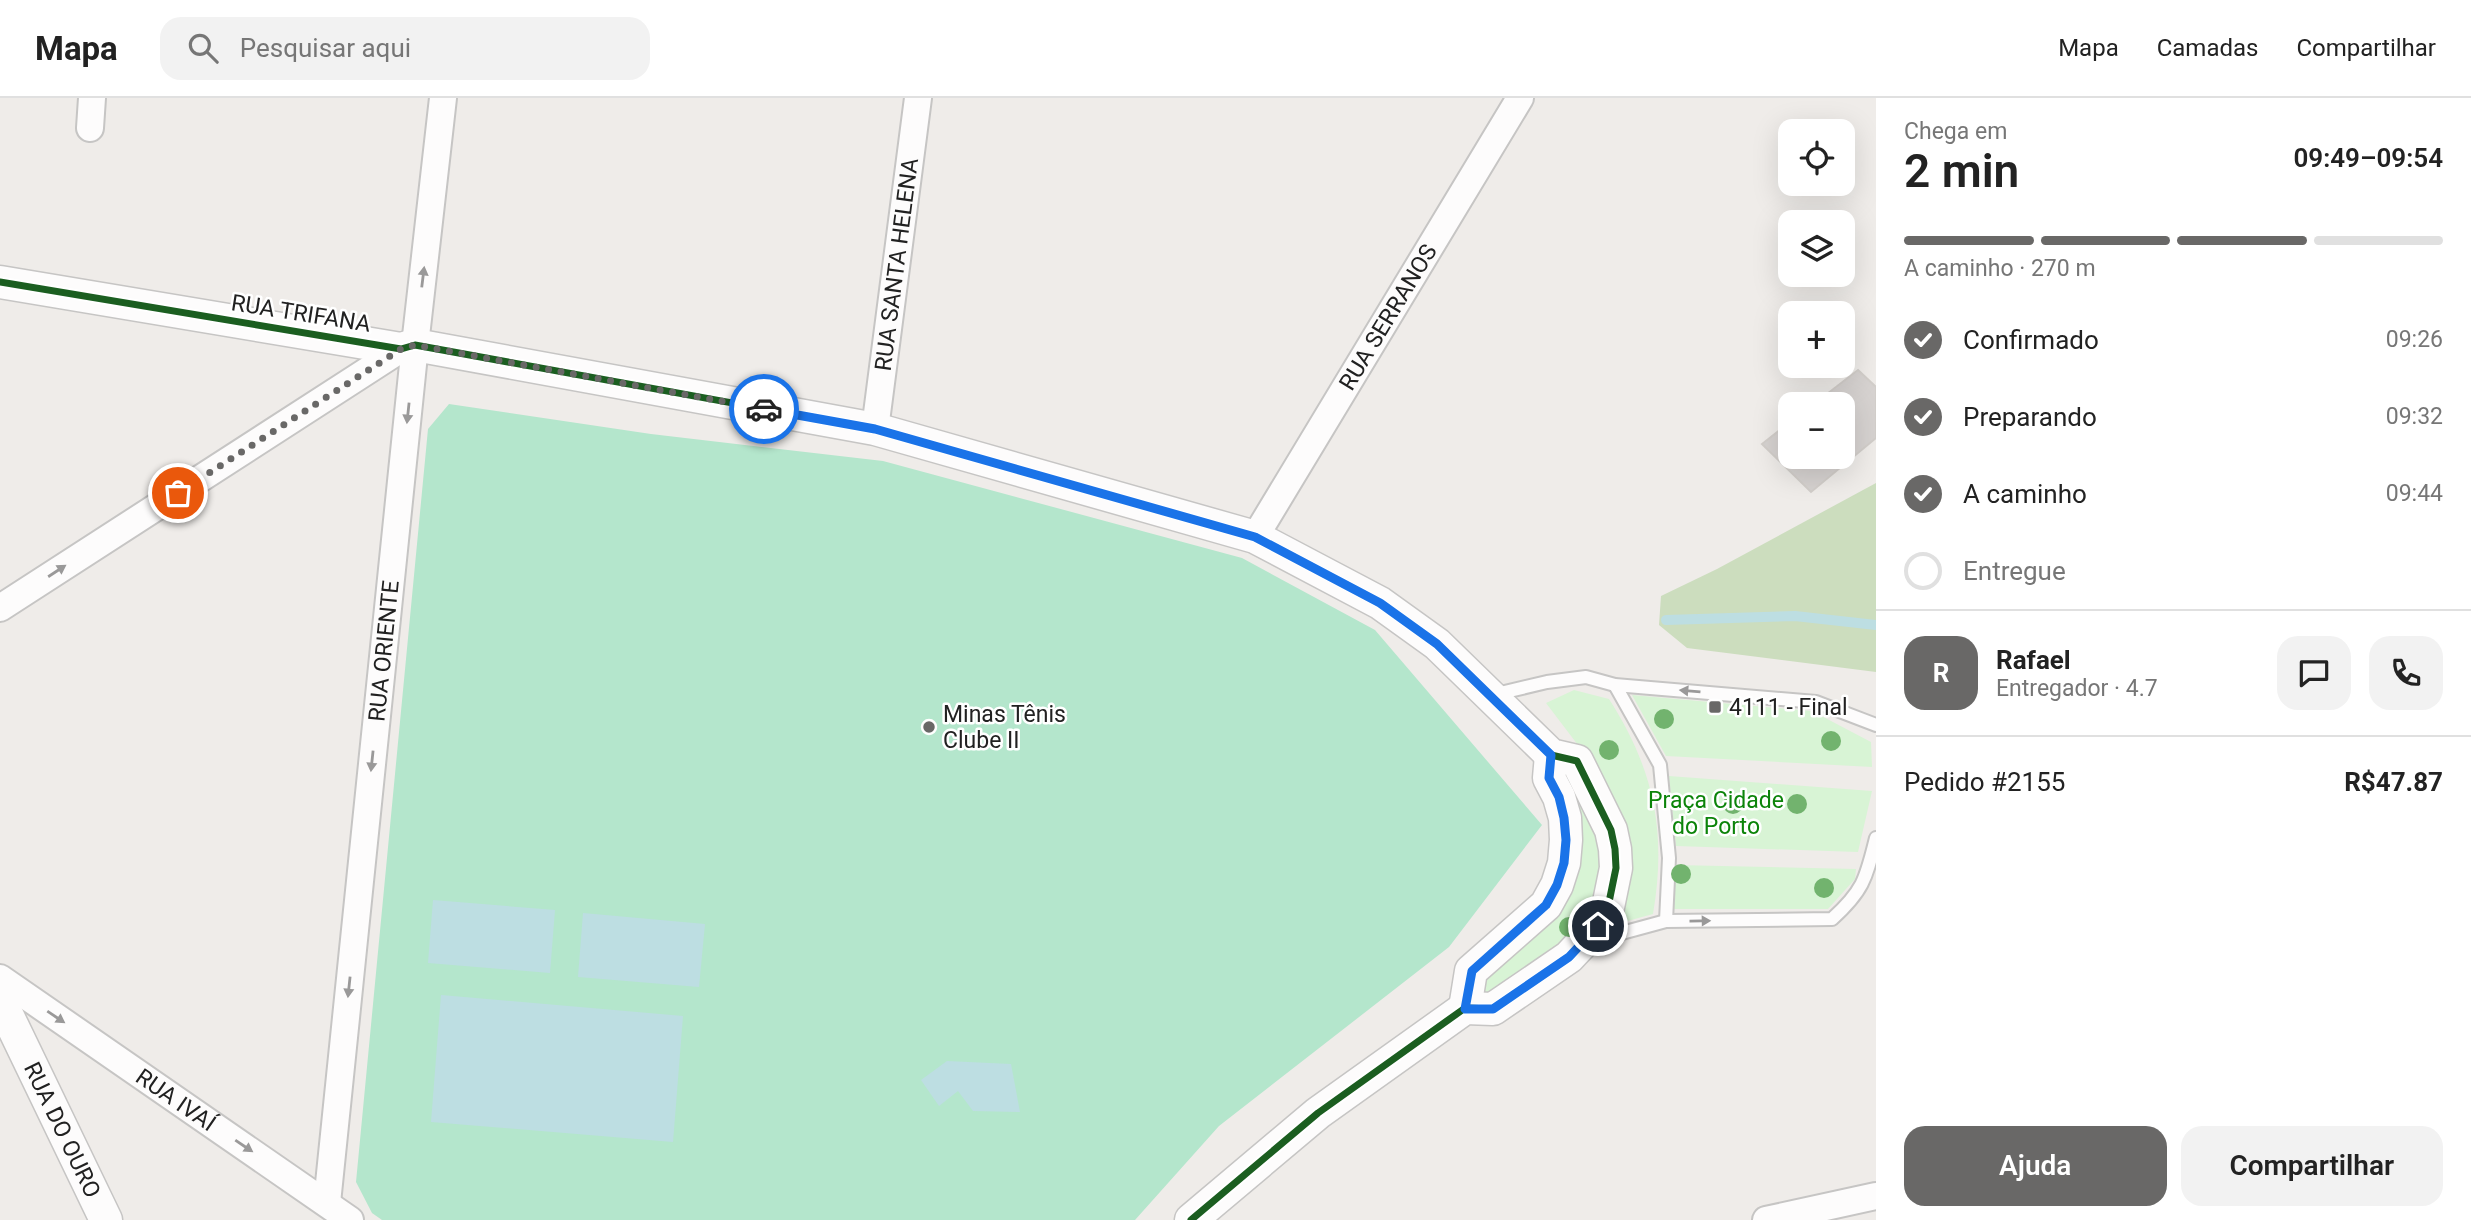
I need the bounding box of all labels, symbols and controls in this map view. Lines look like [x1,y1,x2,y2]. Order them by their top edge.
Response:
search box [160,17,650,80]
text: Mapa [35,29,118,68]
icon: search [184,29,222,67]
text: Pesquisar aqui [240,33,411,63]
text: Mapa [2058,34,2119,62]
text: Camadas [2157,34,2258,62]
text: Compartilhar [2296,34,2436,62]
text: Chega em [1904,118,2007,145]
map controls [1778,119,1855,469]
button: locate [1778,119,1855,196]
text: 09:49–09:54 [2293,143,2443,173]
text: 2 min [1904,144,2019,198]
street label: RUA SANTA HELENA [870,156,924,373]
button: layers [1778,210,1855,287]
street label: RUA SERRANOS [1334,239,1443,395]
text: A caminho · 270 m [1904,255,2096,282]
one-way arrow [417,266,428,288]
street label: RUA TRIFANA [229,289,373,338]
button: + [1778,301,1855,378]
icon: check [1904,321,1942,359]
text: Confirmado [1963,325,2099,355]
text: 09:26 [2386,326,2443,353]
courier [729,374,799,444]
icon: car [745,390,783,428]
button: − [1778,392,1855,469]
icon: check [1904,398,1942,436]
one-way arrow [402,402,413,424]
text: Preparando [1963,402,2097,432]
text: 09:32 [2386,403,2443,430]
pin [148,463,208,523]
icon: bag [159,474,197,512]
icon: check [1904,475,1942,513]
text: A caminho [1963,479,2087,509]
text: 09:44 [2386,480,2443,507]
text: Entregue [1963,556,2066,586]
one-way arrow [48,565,67,578]
street label: RUA ORIENTE [363,579,405,723]
button: chat [2277,636,2351,710]
button: phone [2369,636,2443,710]
text: Rafael [1996,645,2071,675]
text: R [1933,658,1949,688]
text: Entregador · 4.7 [1996,675,2158,702]
one-way arrow [1679,685,1701,696]
place label: 4111 - Final [1729,694,1848,721]
marker: 4111 - Final [1707,699,1723,715]
place label: Minas Tênis Clube II [943,701,1066,754]
marker: Minas Tênis Clube II [921,719,937,735]
one-way arrow [367,750,378,772]
text: Pedido #2155 [1904,767,2065,797]
text: R$47.87 [2344,767,2443,797]
park label: Praça Cidade do Porto [1648,787,1784,840]
pin [1568,896,1628,956]
icon: home [1579,907,1617,945]
one-way arrow [1689,915,1711,927]
one-way arrow [344,976,355,998]
one-way arrow [47,1010,65,1024]
street label: RUA DO OURO [18,1058,106,1202]
street label: RUA IVAÍ [131,1063,222,1138]
button: Ajuda [1904,1126,2167,1206]
button: Compartilhar [2181,1126,2443,1206]
one-way arrow [235,1139,253,1153]

